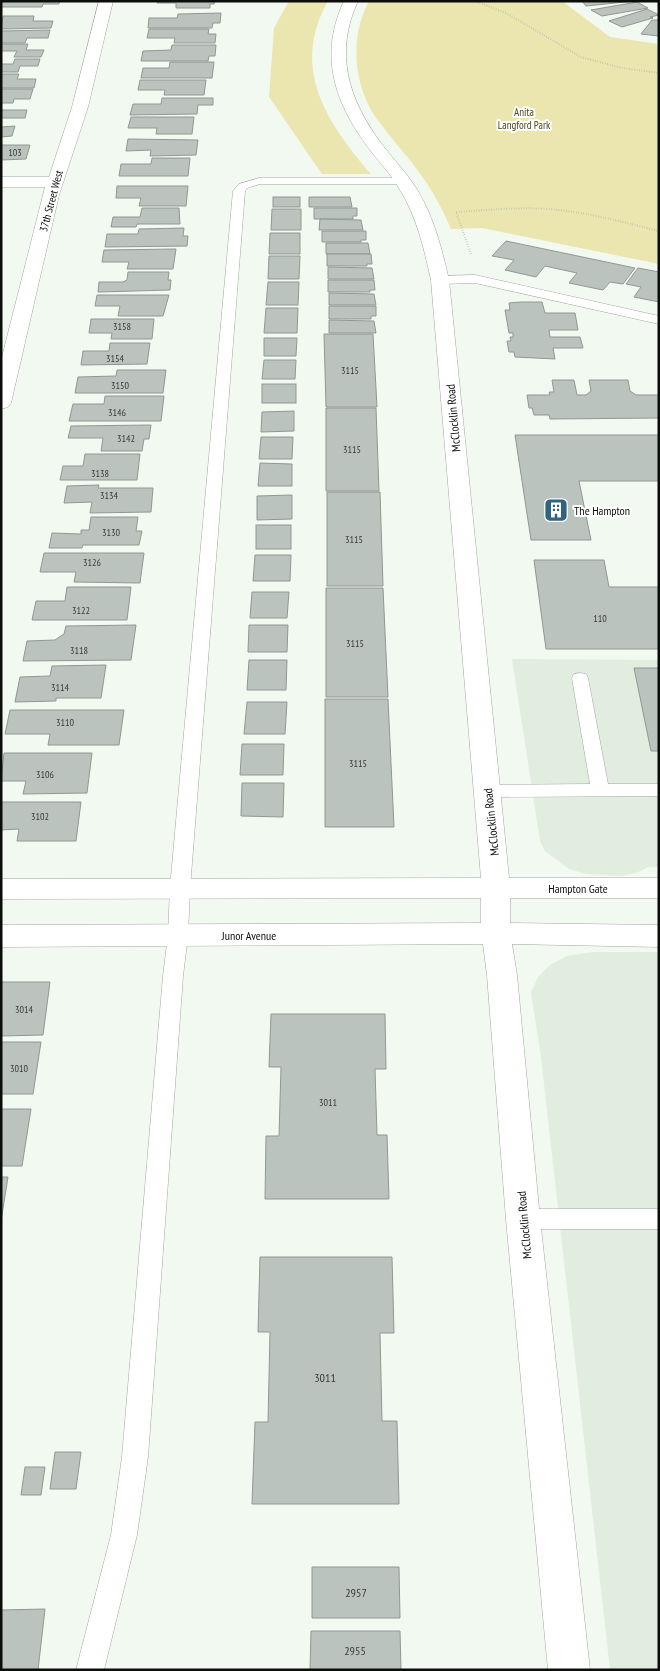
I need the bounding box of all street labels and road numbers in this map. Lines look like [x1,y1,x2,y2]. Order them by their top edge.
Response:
street label: 37th Street West [36,169,66,233]
street label: McClocklin Road [443,383,463,453]
street label: McClocklin Road [480,787,502,857]
street label: Hampton Gate [548,881,608,896]
street label: Junor Avenue [221,928,276,943]
street label: McClocklin Road [514,1190,534,1260]

